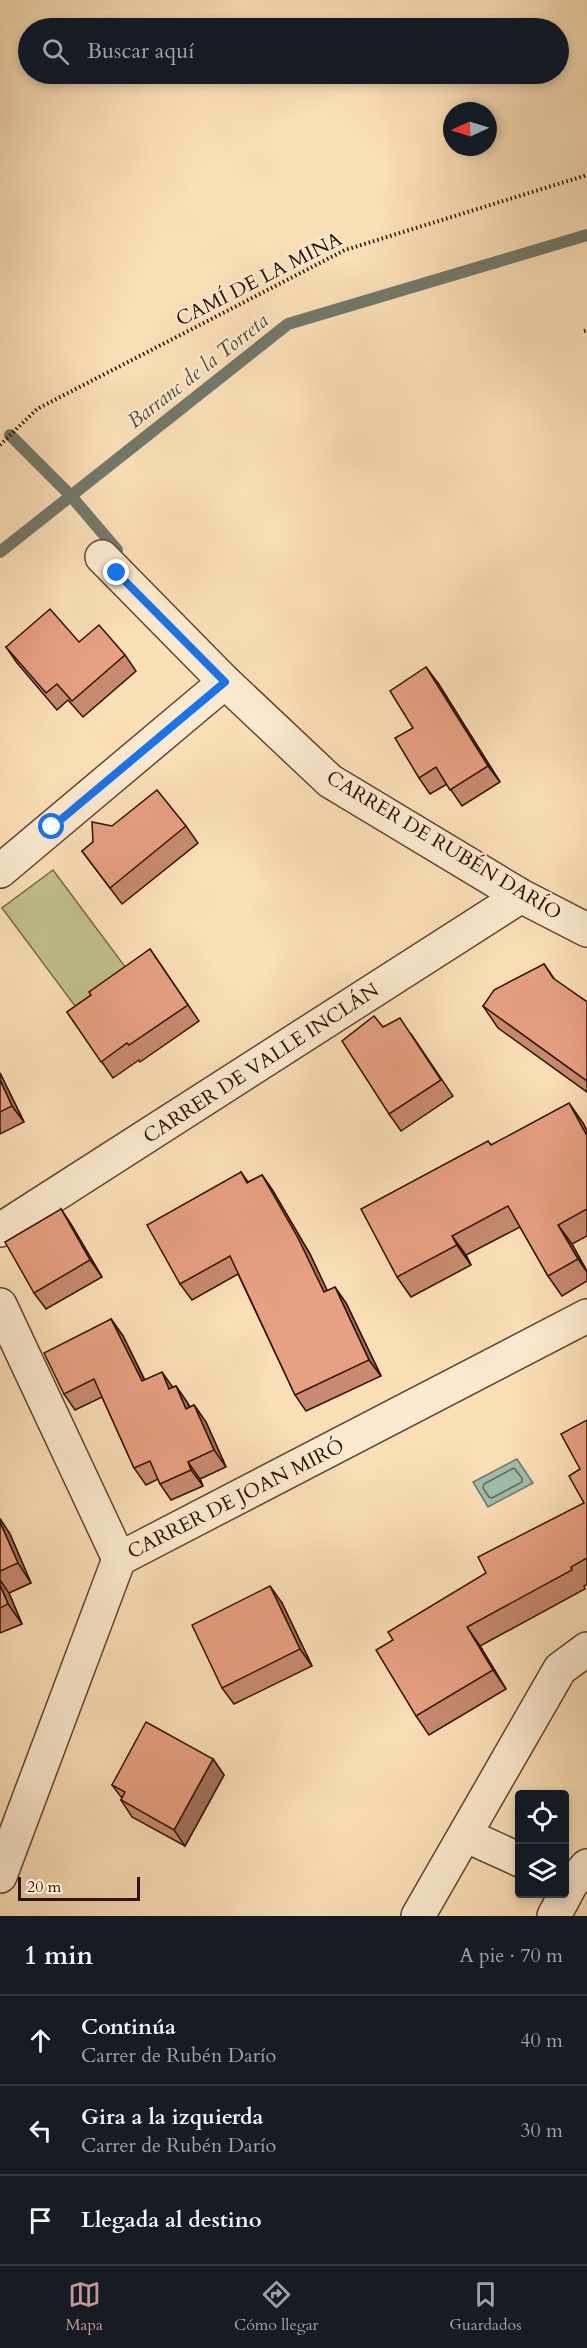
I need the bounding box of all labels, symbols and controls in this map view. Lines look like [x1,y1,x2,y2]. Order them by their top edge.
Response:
search box [18,18,569,84]
icon: search [39,35,72,68]
text: Buscar aquí [87,36,194,66]
north arrow [443,102,497,156]
street label: CAMÍ DE LA MINA [171,225,347,333]
water label: Barranc de la Torreta [121,307,275,435]
route end [103,559,129,585]
street label: CARRER DE RUBÉN DARÍO [321,764,567,926]
route start [38,813,64,839]
street label: CARRER DE VALLE INCLÁN [138,976,384,1150]
street label: CARRER DE JOAN MIRÓ [123,1432,349,1565]
map controls [515,1790,569,1898]
button: locate [515,1790,569,1844]
button: layers [515,1844,569,1898]
scale bar [18,1874,140,1902]
text: 20 m [27,1876,61,1898]
text: 1 min [24,1938,93,1973]
text: A pie · 70 m [459,1942,563,1969]
text: Continúa [81,2012,176,2042]
icon: ahead [24,2024,57,2057]
text: 40 m [520,2027,563,2054]
text: Carrer de Rubén Darío [81,2042,276,2069]
text: Gira a la izquierda [81,2102,264,2132]
icon: left [24,2114,57,2147]
text: 30 m [520,2117,563,2144]
text: Carrer de Rubén Darío [81,2132,276,2159]
icon: arrive [24,2204,57,2237]
text: Llegada al destino [81,2205,262,2235]
tab: Mapa [65,2278,103,2336]
tab: Cómo llegar [234,2278,318,2336]
tab: Guardados [449,2278,522,2336]

